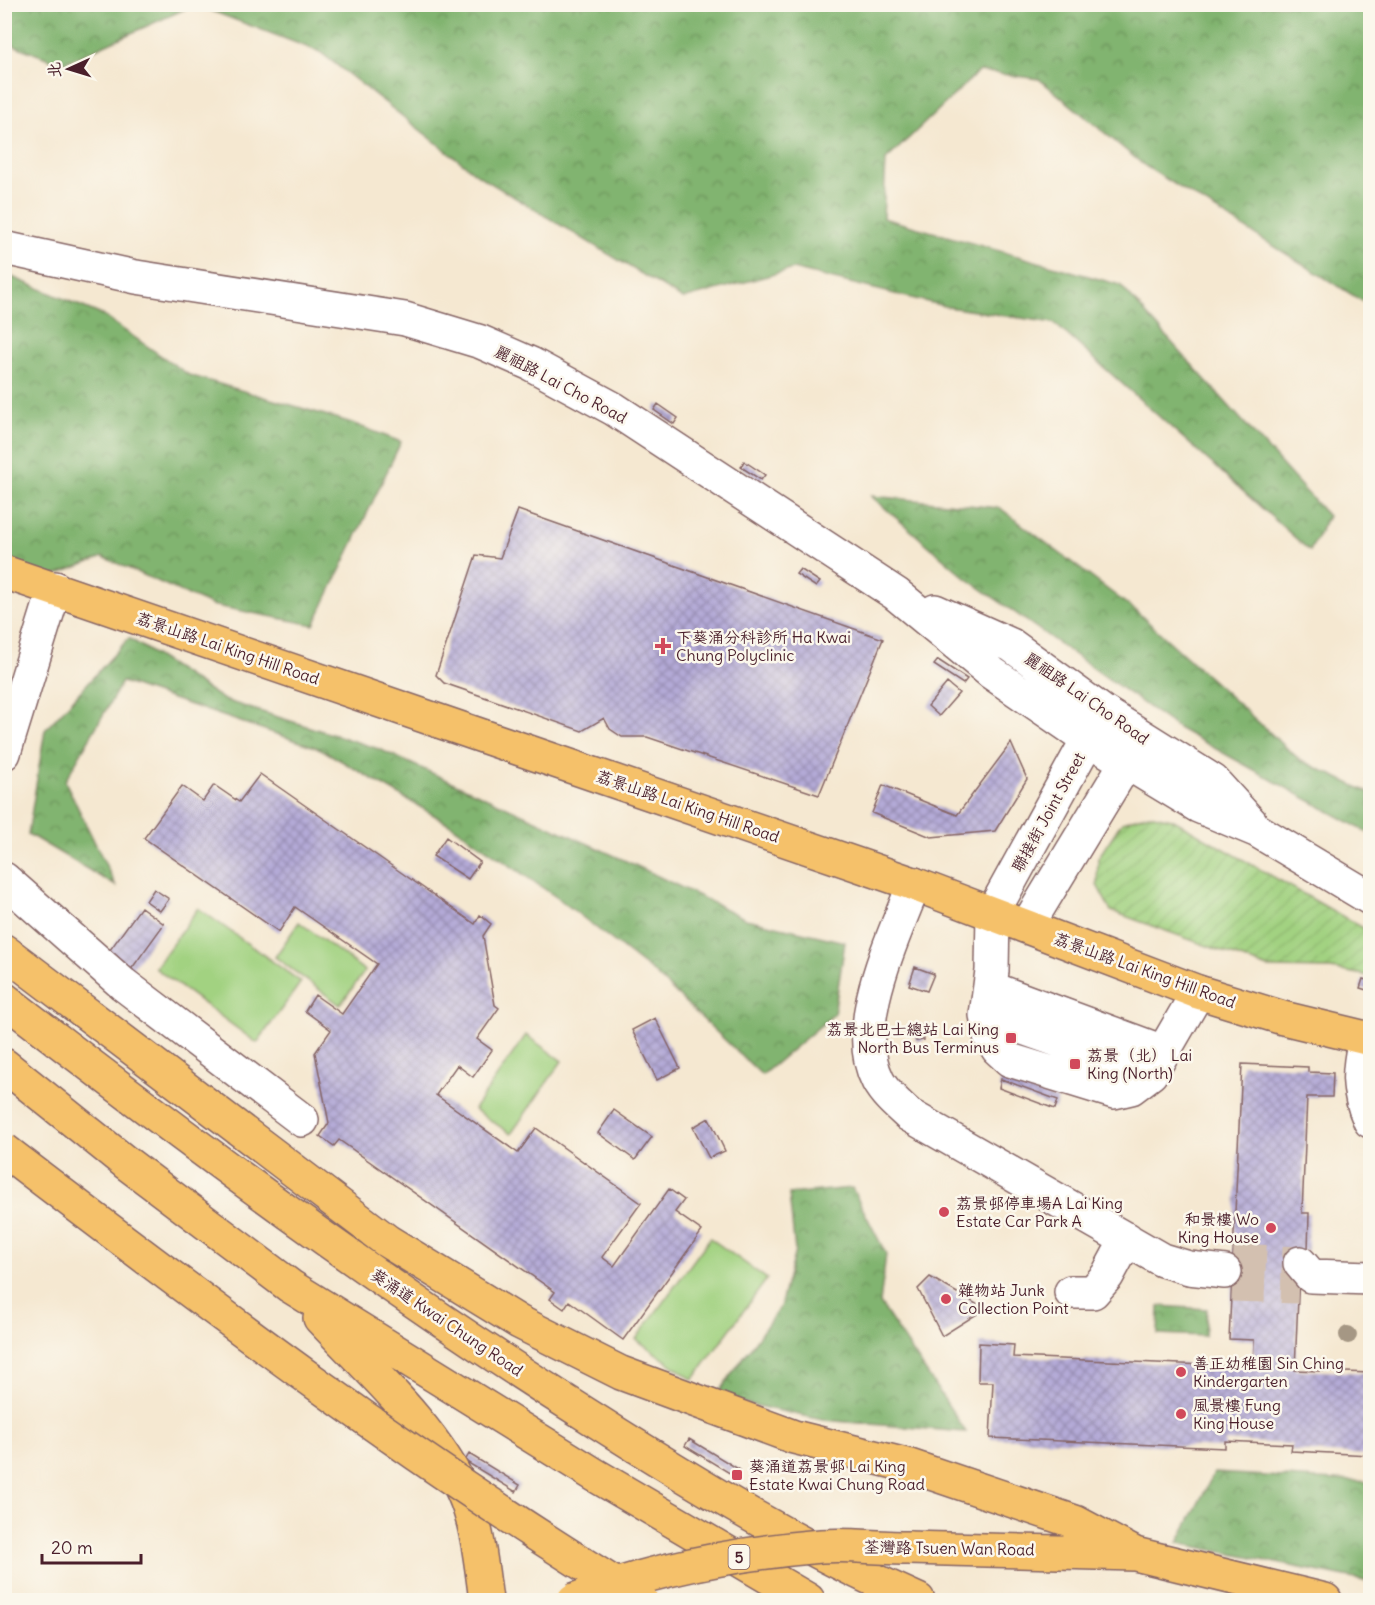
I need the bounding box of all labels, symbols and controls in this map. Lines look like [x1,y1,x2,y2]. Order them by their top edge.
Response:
north arrow [39,39,99,99]
text: 北 [44,61,65,79]
street label: 麗祖路 Lai Cho Road [491,341,631,427]
street label: 荔景山路 Lai King Hill Road [134,607,322,689]
place label: 下葵涌分科診所 Ha Kwai Chung Polyclinic [676,627,851,665]
marker: 下葵涌分科診所 Ha Kwai Chung Polyclinic [654,637,672,655]
street label: 麗祖路 Lai Cho Road [1021,648,1153,748]
street label: 聯接街 Joint Street [1007,748,1089,875]
street label: 荔景山路 Lai King Hill Road [594,765,782,847]
street label: 荔景山路 Lai King Hill Road [1051,928,1239,1012]
place label: 荔景北巴士總站 Lai King North Bus Terminus [826,1019,999,1057]
marker: 荔景北巴士總站 Lai King North Bus Terminus [1004,1031,1018,1045]
place label: 荔景（北） Lai King (North) [1087,1045,1192,1083]
marker: 荔景（北） Lai King (North) [1068,1057,1082,1071]
place label: 荔景邨停車場A Lai King Estate Car Park A [956,1193,1123,1231]
marker: 荔景邨停車場A Lai King Estate Car Park A [937,1205,951,1219]
place label: 和景樓 Wo King House [1178,1209,1259,1247]
marker: 和景樓 Wo King House [1264,1221,1278,1235]
street label: 葵涌道 Kwai Chung Road [367,1264,527,1380]
place label: 雜物站 Junk Collection Point [958,1280,1069,1318]
marker: 雜物站 Junk Collection Point [939,1292,953,1306]
place label: 善正幼稚園 Sin Ching Kindergarten [1193,1353,1344,1391]
marker: 善正幼稚園 Sin Ching Kindergarten [1174,1365,1188,1379]
place label: 風景樓 Fung King House [1193,1395,1281,1433]
marker: 風景樓 Fung King House [1174,1407,1188,1421]
place label: 葵涌道荔景邨 Lai King Estate Kwai Chung Road [749,1456,925,1494]
marker: 葵涌道荔景邨 Lai King Estate Kwai Chung Road [730,1468,744,1482]
scale bar [42,1527,141,1565]
text: 20 m [51,1536,93,1559]
street label: 荃灣路 Tsuen Wan Road [863,1537,1035,1559]
road number: 5 [728,1545,750,1569]

